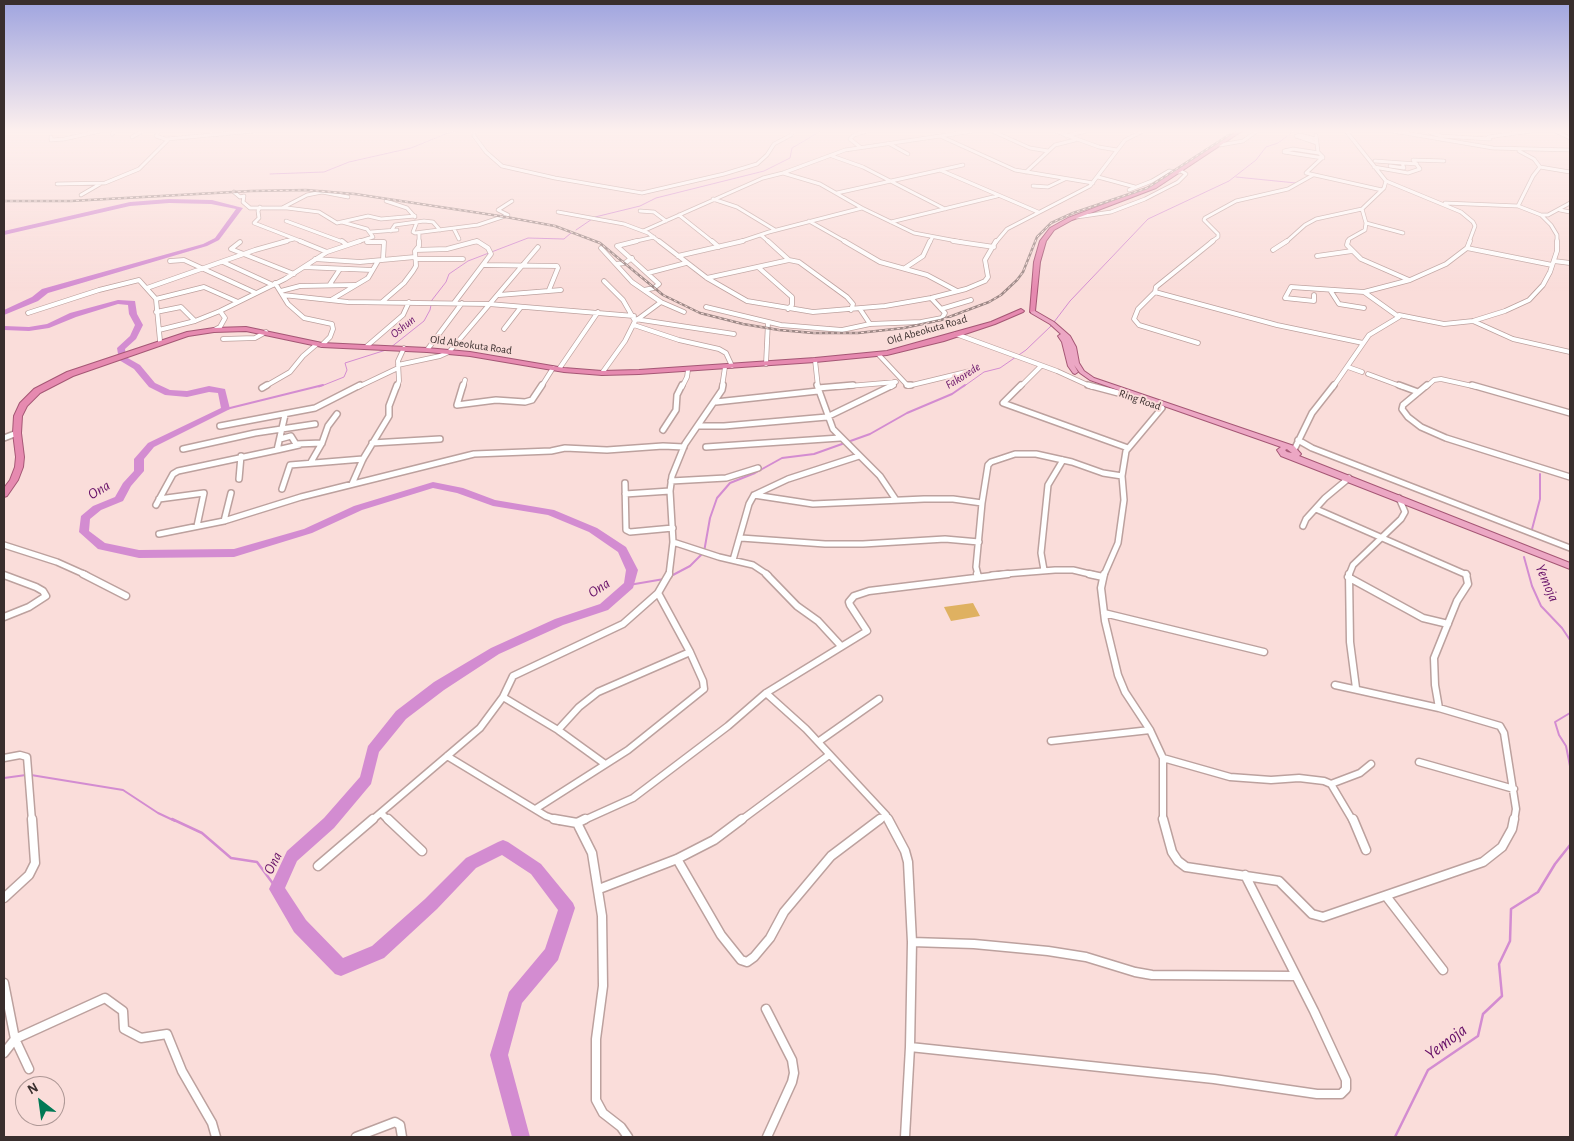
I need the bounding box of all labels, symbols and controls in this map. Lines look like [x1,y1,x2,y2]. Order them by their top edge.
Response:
street label: Old Abeokuta Road [885,312,969,348]
water label: Oshun [388,313,418,341]
street label: Old Abeokuta Road [429,333,513,357]
water label: Fakorede [943,360,983,392]
street label: Ring Road [1117,387,1163,413]
water label: Ona [85,476,113,504]
water label: Yemoja [1531,561,1563,605]
water label: Ona [585,574,613,602]
water label: Ona [260,849,286,877]
water label: Yemoja [1421,1019,1471,1065]
north arrow [15,1076,65,1126]
text: N [25,1080,41,1097]

